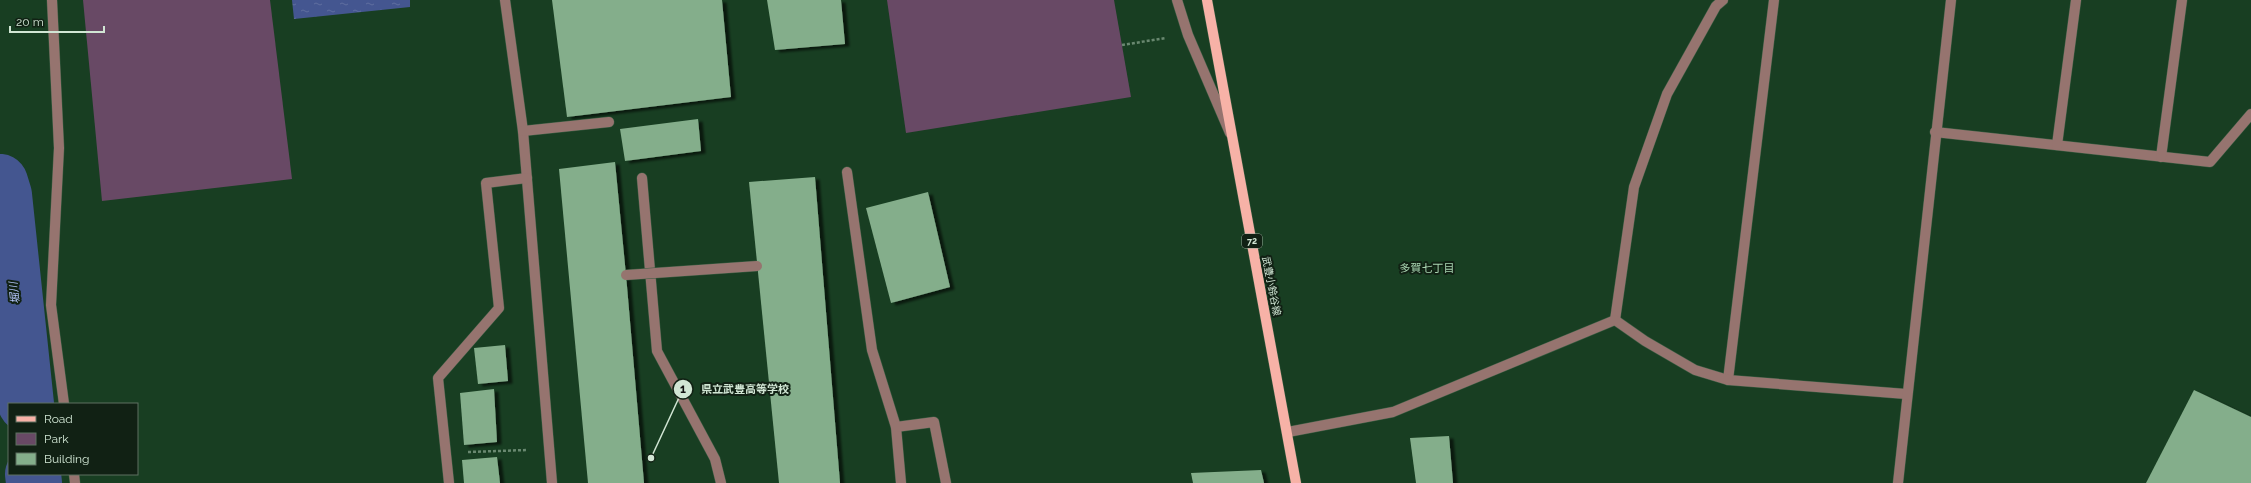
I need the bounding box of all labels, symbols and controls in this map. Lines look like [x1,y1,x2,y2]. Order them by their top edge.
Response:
scale bar [10,8,104,34]
text: 20 m [16,15,44,29]
road number: 72 [1242,234,1262,248]
street label: 武豊小鈴谷線 [1260,256,1283,317]
district label: 多賀七丁目 [1400,262,1455,275]
water label: 堀川 [7,280,22,305]
callout: 県立武豊高等学校 [673,377,797,400]
text: 1 [680,382,686,396]
text: 県立武豊高等学校 [701,383,789,396]
legend [8,403,138,475]
text: Road [44,412,73,426]
text: Park [44,432,69,446]
text: Building [44,452,90,466]

